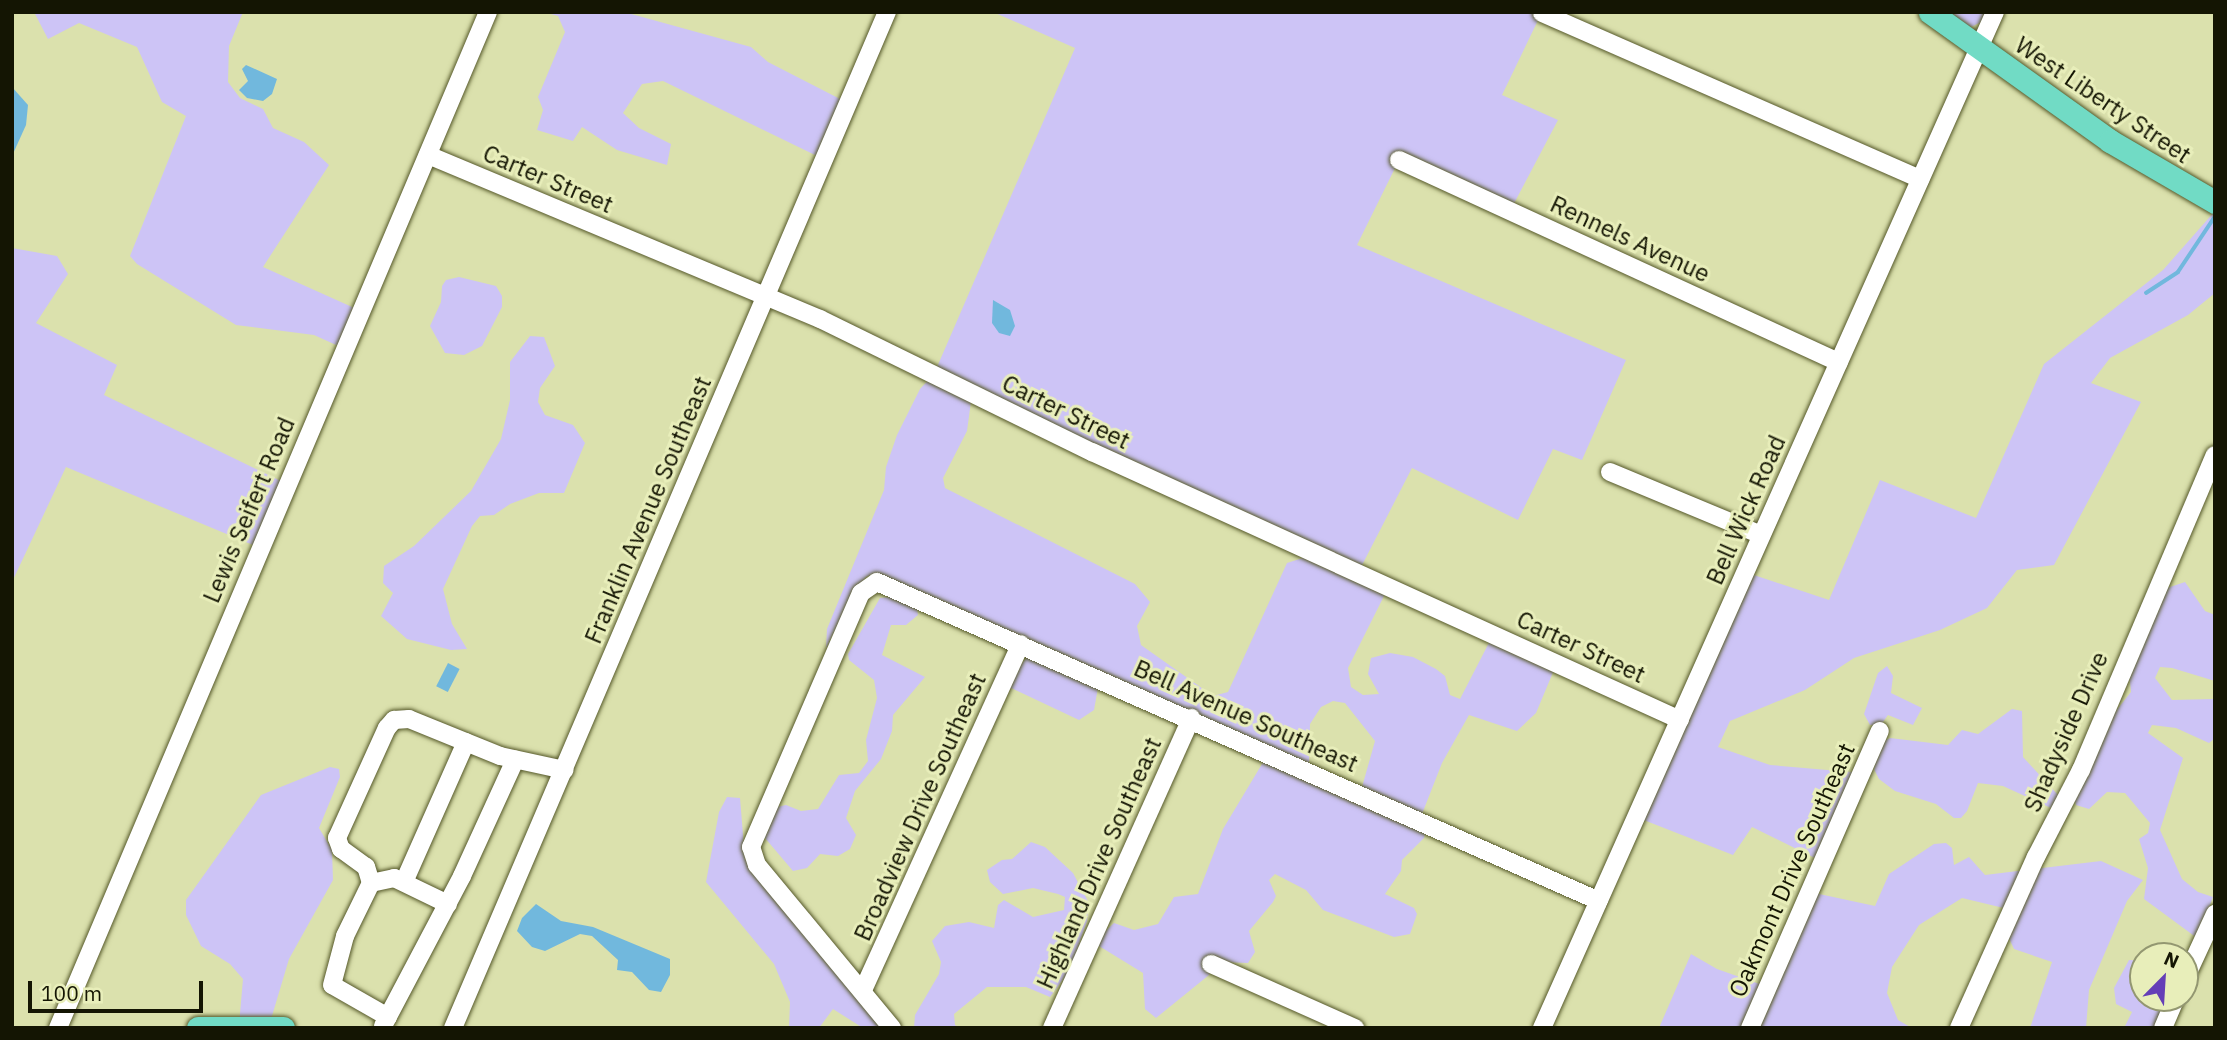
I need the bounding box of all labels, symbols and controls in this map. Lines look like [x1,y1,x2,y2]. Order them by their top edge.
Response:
street label: West Liberty Street [2010,31,2196,169]
street label: Carter Street [479,139,617,219]
street label: Rennels Avenue [1546,189,1714,289]
street label: Carter Street [997,369,1135,455]
street label: Franklin Avenue Southeast [579,372,717,648]
street label: Lewis Seifert Road [197,413,301,607]
street label: Bell Wick Road [1700,431,1792,589]
street label: Carter Street [1512,605,1650,689]
street label: Shadyside Drive [2018,647,2114,817]
street label: Bell Avenue Southeast [1129,654,1363,778]
street label: Broadview Drive Southeast [848,669,992,945]
street label: Highland Drive Southeast [1030,733,1168,993]
street label: Oakmont Drive Southeast [1723,739,1861,1001]
north arrow [2129,942,2199,1012]
text: N [2161,946,2183,973]
scale bar [32,967,206,1011]
text: 100 m [41,979,102,1007]

